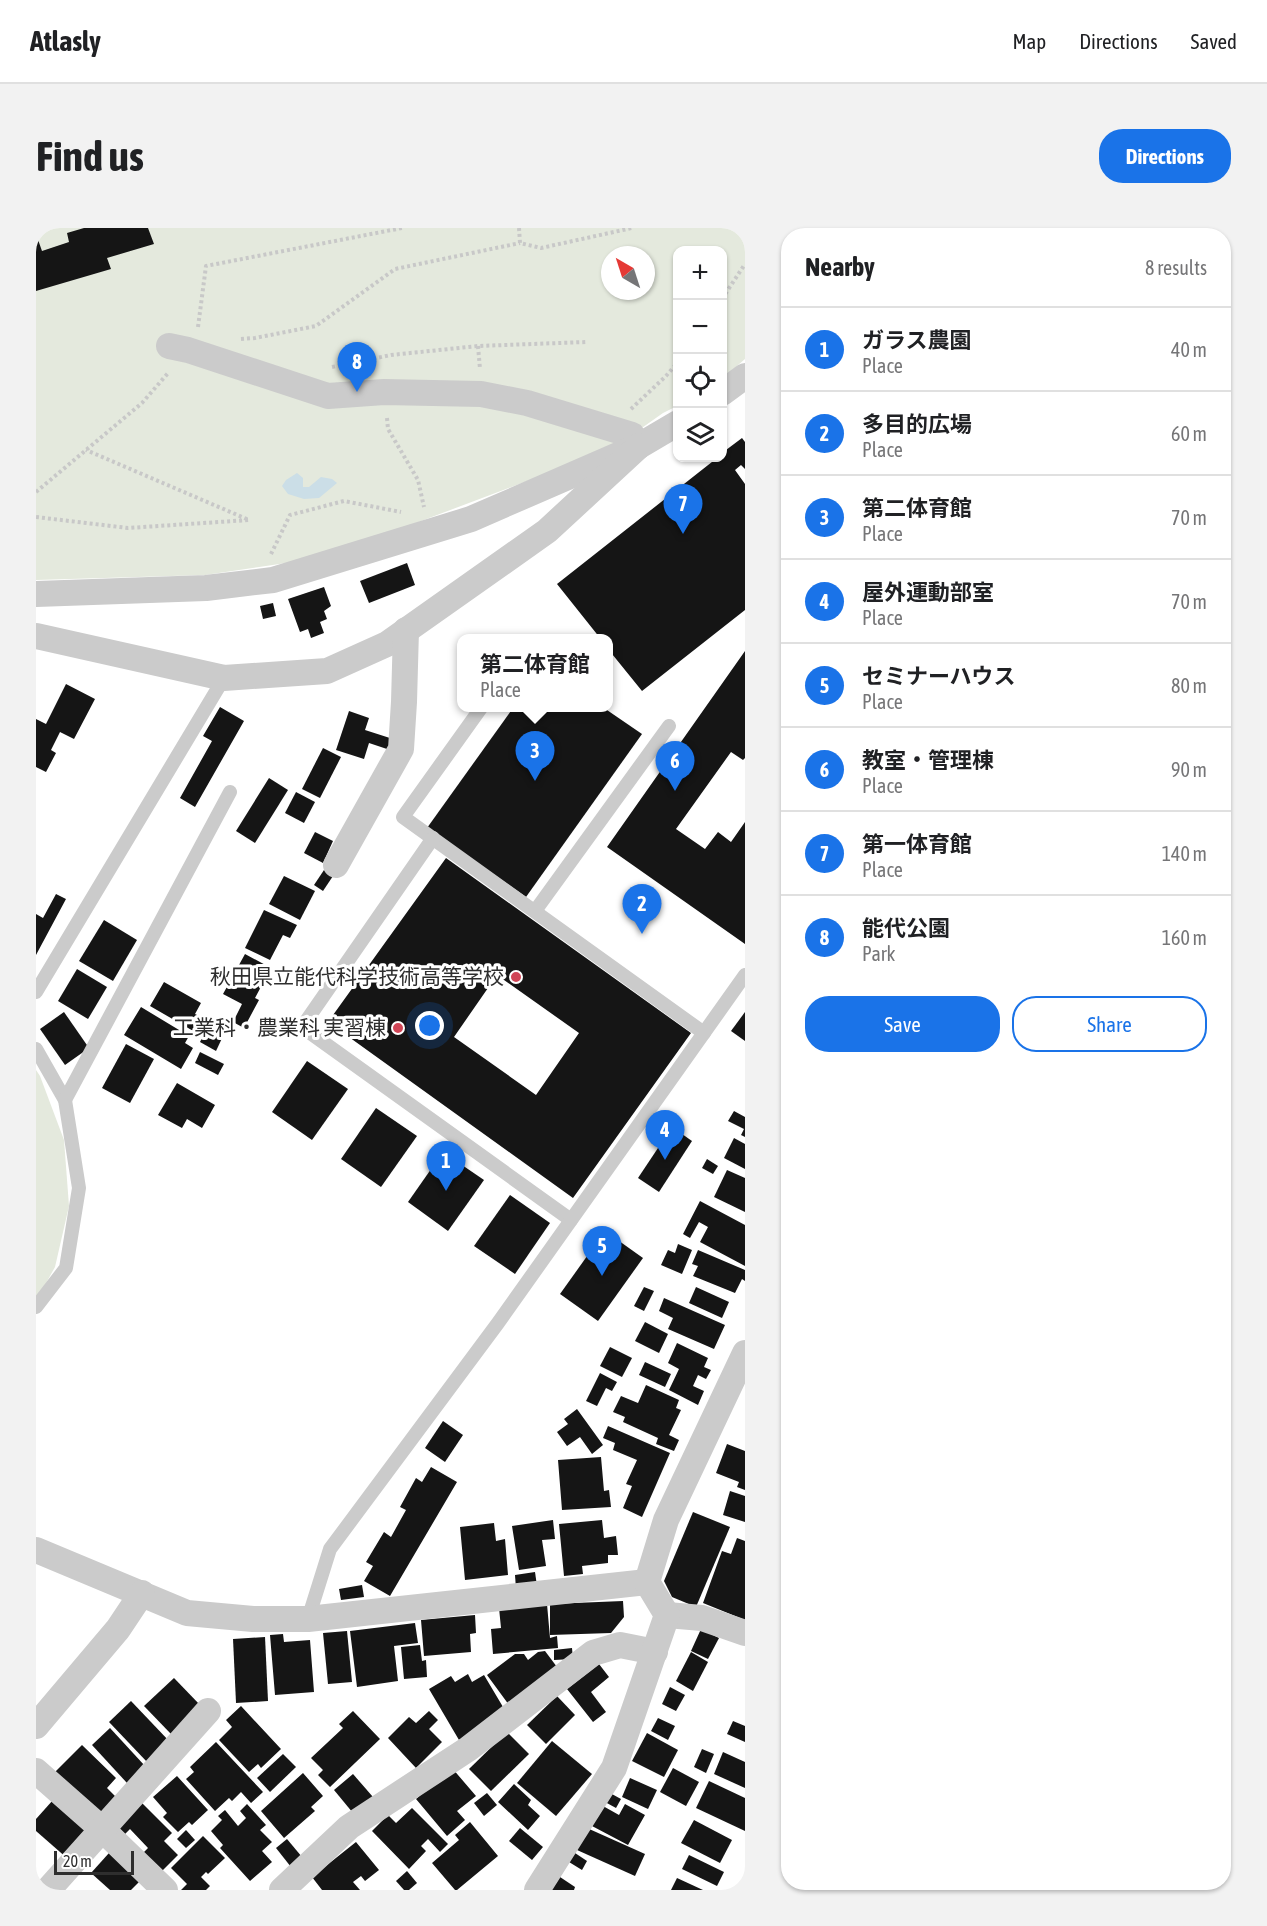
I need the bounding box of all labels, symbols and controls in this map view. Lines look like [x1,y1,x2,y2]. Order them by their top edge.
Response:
text: Atlasly [30,25,101,57]
text: Map [1012,29,1046,53]
text: Directions [1079,29,1158,53]
text: Saved [1191,29,1237,53]
button: Directions [1099,129,1231,183]
text: Find us [36,132,144,180]
north arrow [601,246,655,300]
map controls [673,246,727,462]
button: + [673,246,727,300]
text: Nearby [805,252,875,282]
text: 8 results [1145,256,1207,279]
button: − [673,300,727,354]
text: ガラス農園 [862,327,972,353]
text: 1 [820,338,829,361]
text: 40 m [1171,338,1207,361]
pin: 8 [338,342,376,392]
button: locate [673,354,727,408]
text: Place [862,354,903,377]
button: layers [673,408,727,462]
text: 多目的広場 [862,411,972,437]
text: 2 [820,422,829,445]
text: 60 m [1171,422,1207,445]
text: Place [862,438,903,461]
pin: 7 [664,484,702,534]
text: 第二体育館 [862,495,972,521]
text: 3 [820,506,829,529]
text: 70 m [1171,506,1207,529]
text: Place [862,522,903,545]
text: 屋外運動部室 [862,579,994,605]
text: 4 [820,590,829,613]
text: 70 m [1171,590,1207,613]
text: Place [862,606,903,629]
popup [457,634,613,712]
text: 第二体育館 [480,651,590,677]
text: セミナーハウス [862,663,1016,689]
text: 5 [820,674,829,697]
text: 80 m [1171,674,1207,697]
text: Place [480,678,521,701]
text: Place [862,690,903,713]
pin: 3 [516,732,554,781]
pin: 6 [656,742,694,791]
text: 教室・管理棟 [862,747,994,773]
text: 6 [820,758,829,781]
text: 90 m [1171,758,1207,781]
text: Place [862,774,903,797]
text: 第一体育館 [862,831,972,857]
text: 7 [820,842,829,865]
text: 140 m [1162,842,1207,865]
text: Place [862,858,903,881]
pin: 2 [622,884,662,934]
text: 能代公園 [862,915,950,941]
text: 8 [820,926,829,949]
text: 160 m [1162,926,1207,949]
text: Park [862,942,895,965]
place label: 秋田県立能代科学技術高等学校 [210,964,504,988]
marker: 秋田県立能代科学技術高等学校 [509,970,523,984]
button: Save [805,996,1000,1052]
button: Share [1012,996,1207,1052]
your location [415,1011,444,1040]
place label: 工業科・農業科 実習棟 [173,1015,386,1039]
marker: 工業科・農業科 実習棟 [391,1021,405,1035]
pin: 4 [646,1110,684,1160]
pin: 1 [426,1142,466,1191]
pin: 5 [582,1226,622,1276]
scale bar [54,1848,134,1876]
text: 20 m [63,1852,92,1870]

